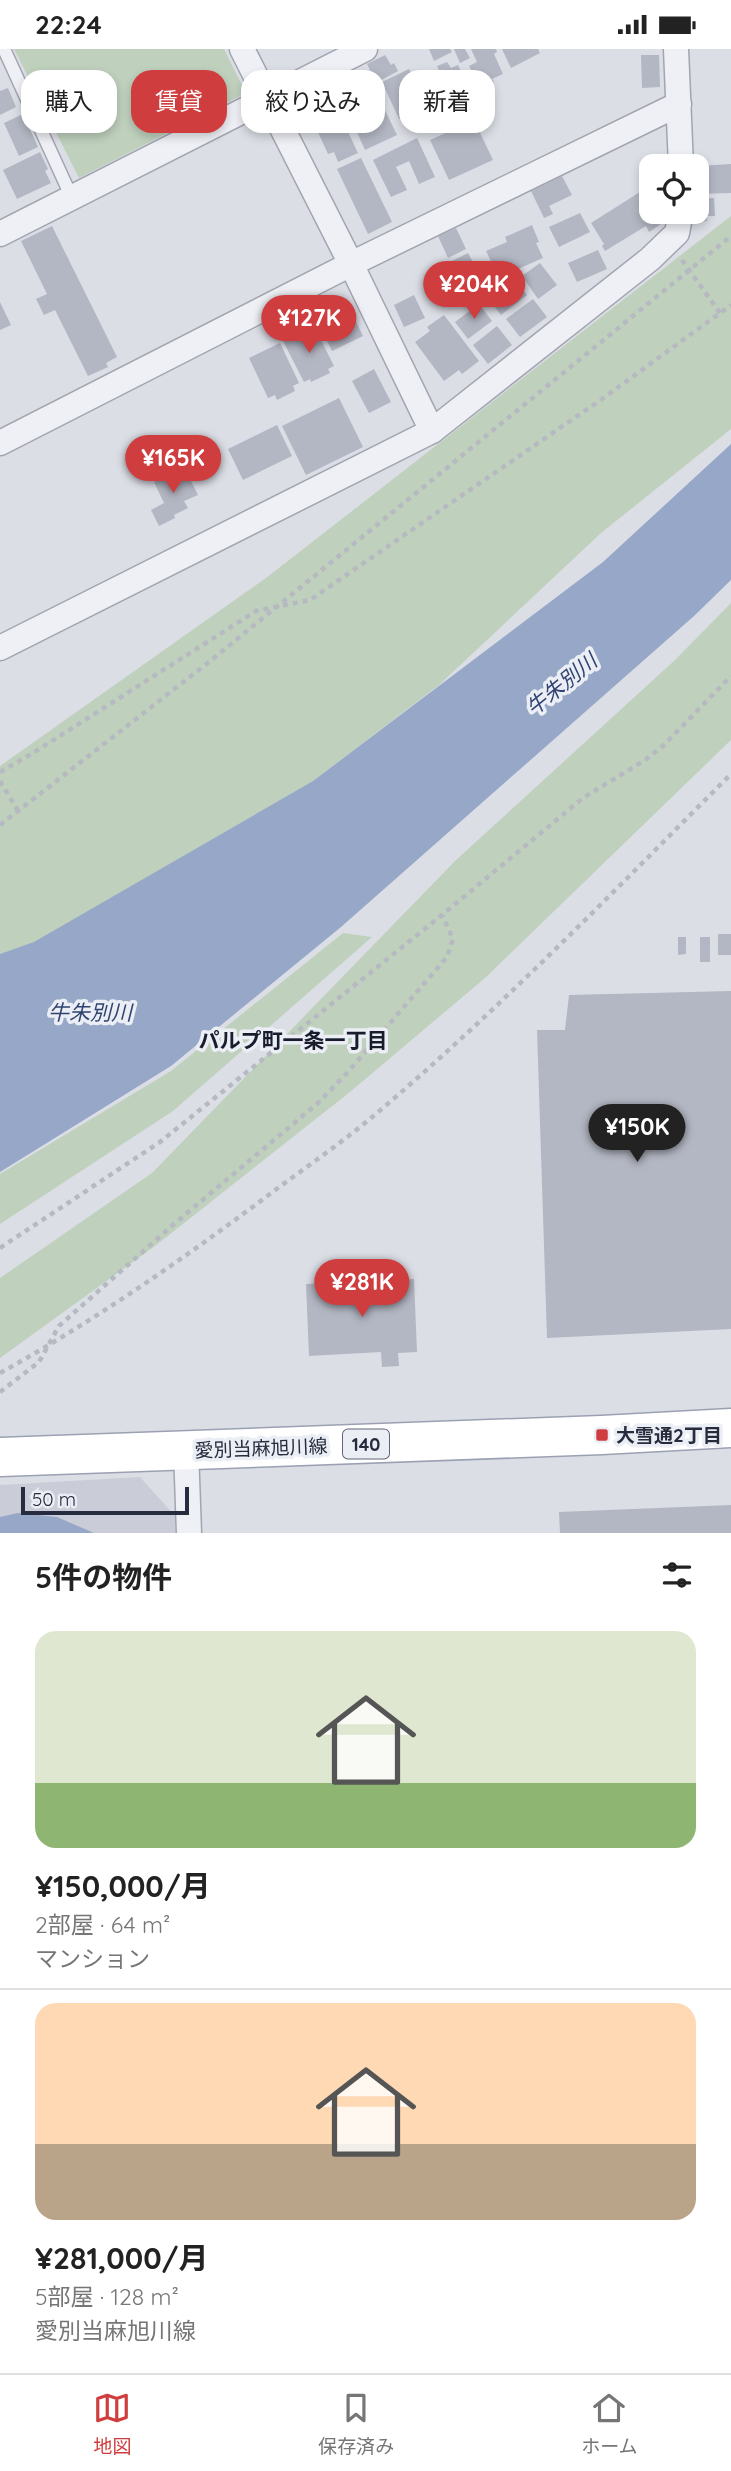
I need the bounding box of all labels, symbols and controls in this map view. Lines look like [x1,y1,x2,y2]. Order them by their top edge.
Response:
text: 22:24 [35,8,102,41]
chip: 購入 [21,70,117,133]
chip: 賃貸 [131,70,227,133]
chip: 絞り込み [241,70,385,133]
chip: 新着 [399,70,495,133]
map controls [639,154,709,224]
button: locate [639,154,709,224]
pin: ¥204K [425,261,523,321]
text: ¥204K [439,269,509,298]
pin: ¥127K [260,295,358,355]
text: ¥127K [277,303,341,332]
pin: ¥165K [124,435,222,495]
text: ¥165K [141,443,205,472]
water label: 牛朱別川 [520,646,603,721]
water label: 牛朱別川 [48,999,134,1025]
district label: パルプ町一条一丁目 [199,1027,388,1053]
pin: ¥150K [588,1105,686,1164]
text: ¥150K [604,1112,670,1141]
pin: ¥281K [313,1259,411,1319]
text: ¥281K [330,1267,394,1296]
place label: 大雪通2丁目 [616,1423,722,1447]
marker: 大雪通2丁目 [594,1427,610,1443]
road number: 140 [343,1429,389,1459]
street label: 愛別当麻旭川線 [194,1434,328,1462]
scale bar [21,1484,189,1516]
text: 50 m [32,1487,76,1511]
icon: filters [658,1556,696,1594]
text: 5件の物件 [35,1558,172,1596]
icon: home [303,1677,429,1803]
text: ¥150,000/月 [35,1867,211,1905]
text: 2部屋 · 64 m² [35,1910,170,1939]
text: マンション [35,1944,150,1973]
icon: home [303,2049,429,2175]
text: ¥281,000/月 [35,2239,209,2277]
text: 5部屋 · 128 m² [35,2282,179,2311]
text: 愛別当麻旭川線 [35,2316,196,2345]
tab: 地図 [93,2389,131,2458]
tab: 保存済み [318,2389,394,2458]
tab: ホーム [581,2389,638,2458]

